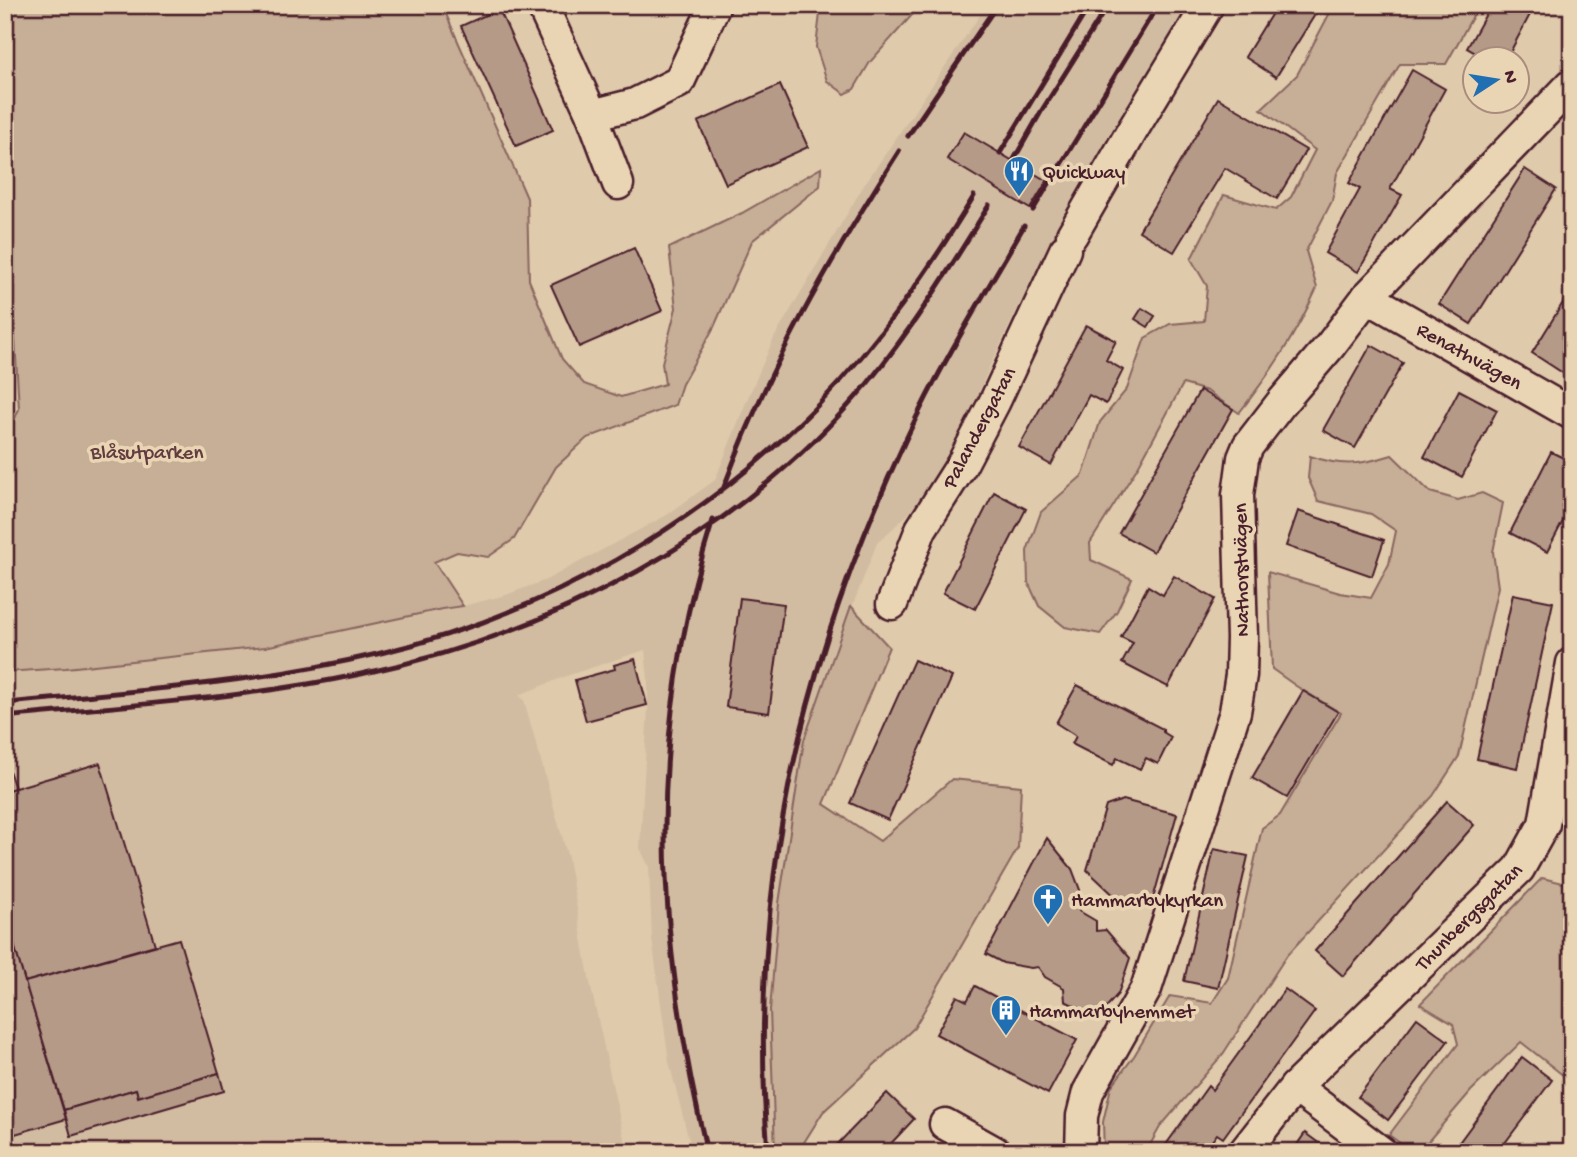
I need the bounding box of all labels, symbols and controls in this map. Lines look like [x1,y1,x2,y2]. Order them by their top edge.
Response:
north arrow [1462,46,1532,116]
text: N [1497,69,1522,86]
restaurant icon: Quickway [1002,154,1036,198]
place label: Quickway [1042,162,1125,187]
street label: Renathvägen [1411,319,1526,397]
street label: Palandergatan [938,364,1024,495]
park label: Blåsutparken [90,442,203,467]
street label: Nathorstvägen [1230,503,1257,637]
street label: Thunbergsgatan [1411,859,1530,978]
church icon: Hammarbykyrkan [1031,882,1065,926]
place label: Hammarbykyrkan [1071,890,1223,915]
building icon: Hammarbyhemmet [989,993,1023,1037]
place label: Hammarbyhemmet [1029,1001,1197,1026]

